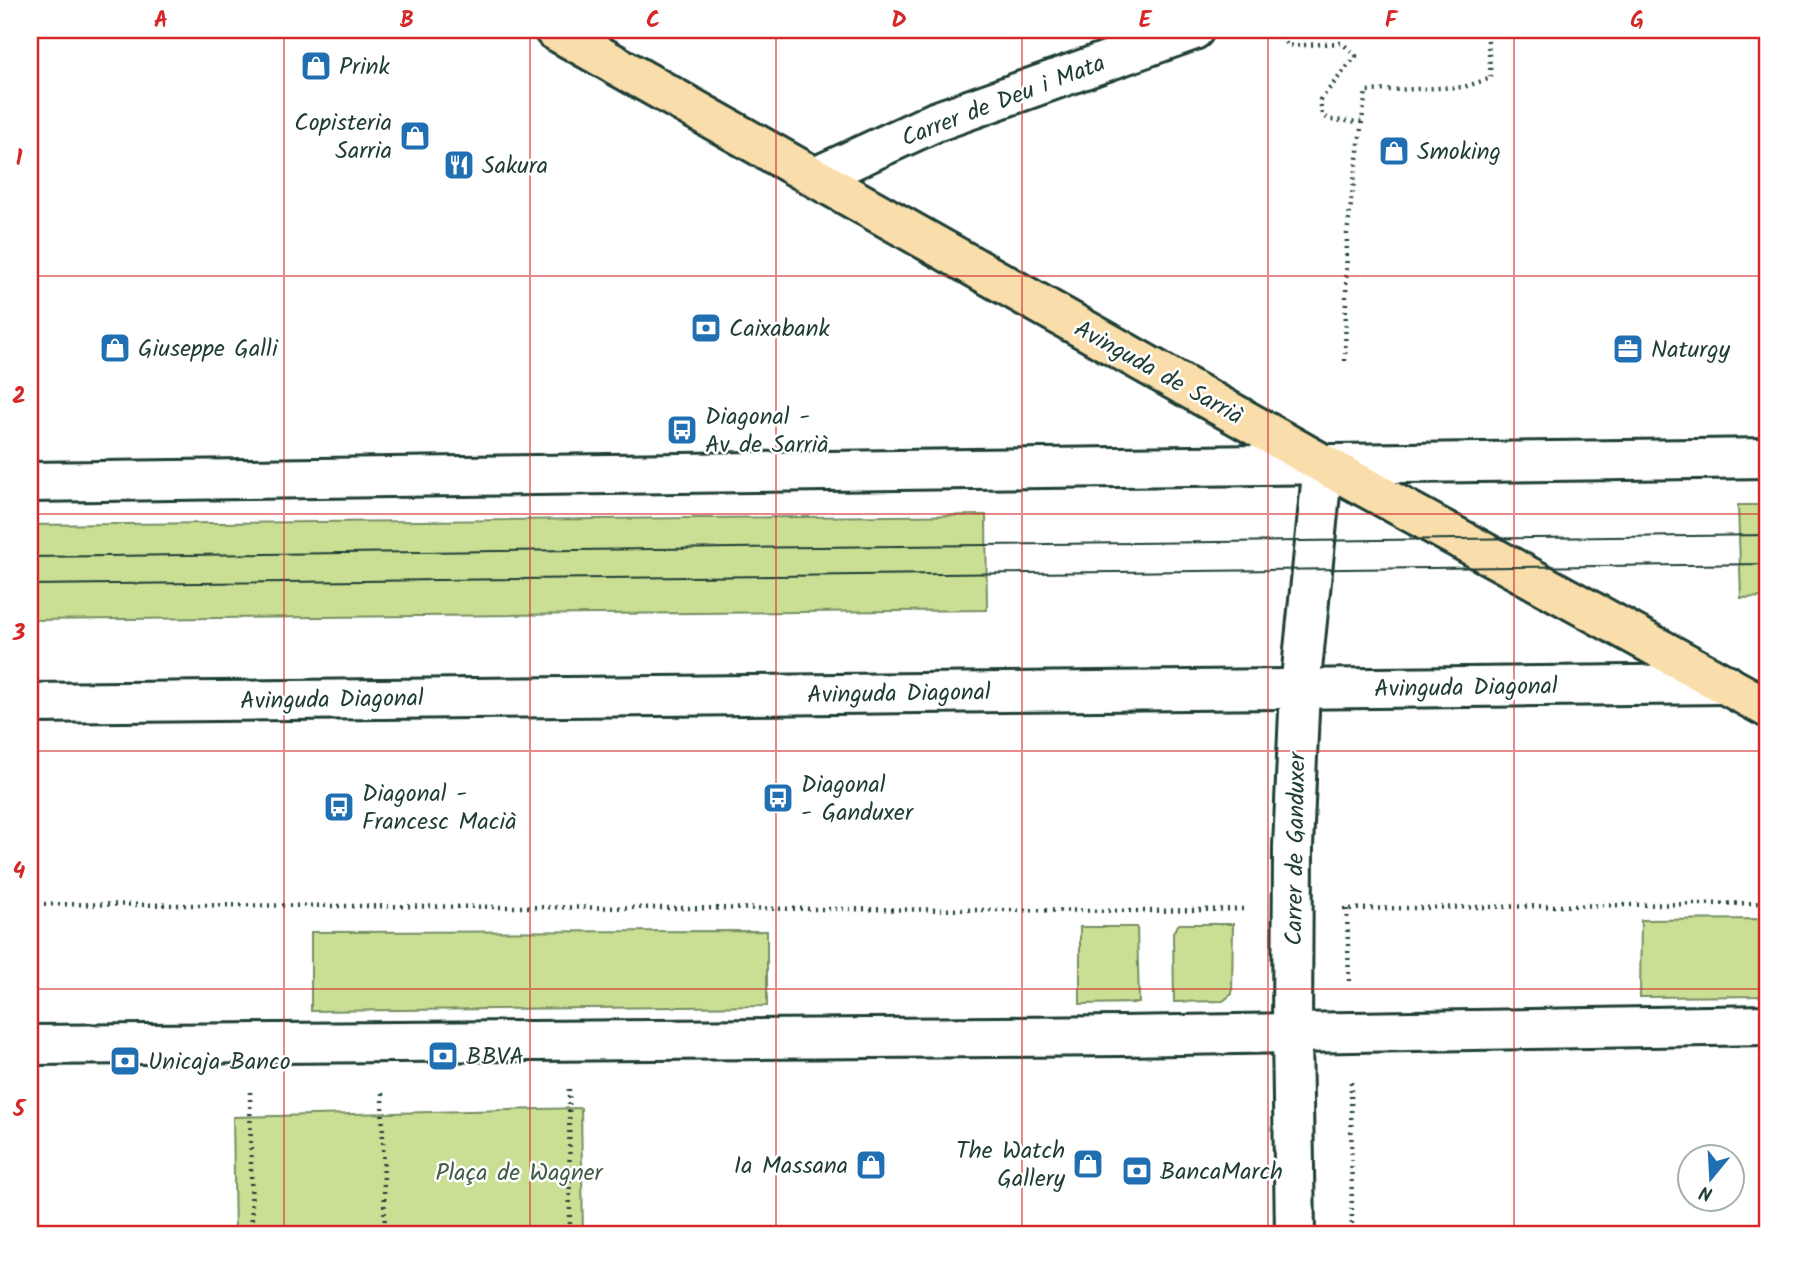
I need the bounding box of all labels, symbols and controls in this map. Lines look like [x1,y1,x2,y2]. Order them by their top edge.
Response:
text: A [154,3,168,39]
text: B [400,3,414,39]
text: C [646,3,660,39]
text: D [891,3,907,39]
text: E [1139,3,1153,39]
text: F [1385,3,1399,39]
text: G [1630,3,1644,39]
street label: Carrer de Deu i Mata [896,45,1111,158]
place label: Prink [339,48,390,87]
shop icon: Prink [299,49,333,83]
place label: Copisteria Sarria [294,104,392,171]
shop icon: Copisteria Sarria [398,119,432,153]
place label: Smoking [1417,133,1501,172]
shop icon: Smoking [1377,134,1411,168]
text: 1 [16,141,23,177]
place label: Sakura [482,147,548,186]
restaurant icon: Sakura [442,148,476,182]
place label: Caixabank [729,310,830,349]
bank icon: Caixabank [689,311,723,345]
street label: Avinguda de Sarrià [1066,311,1250,436]
place label: Giuseppe Galli [138,330,279,369]
shop icon: Giuseppe Galli [98,331,132,365]
place label: Naturgy [1651,331,1731,370]
office icon: Naturgy [1611,332,1645,366]
text: 2 [12,379,26,415]
place label: Diagonal - Av de Sarrià [705,398,829,465]
bus stop icon: Diagonal - Av de Sarrià [665,413,699,447]
text: 3 [12,616,26,652]
street label: Avinguda Diagonal [1374,667,1558,710]
street label: Avinguda Diagonal [807,673,991,716]
street label: Avinguda Diagonal [240,679,424,722]
street label: Carrer de Ganduxer [1275,750,1318,946]
place label: Diagonal - Ganduxer [801,766,915,833]
place label: Diagonal - Francesc Macià [362,775,516,842]
bus stop icon: Diagonal - Ganduxer [761,781,795,815]
bus stop icon: Diagonal - Francesc Macià [322,790,356,824]
text: 4 [13,854,26,890]
place label: BBVA [466,1038,524,1077]
bank icon: BBVA [426,1039,460,1073]
place label: Unicaja Banco [148,1043,291,1082]
bank icon: Unicaja Banco [108,1044,142,1078]
text: 5 [12,1092,27,1128]
place label: The Watch Gallery [956,1132,1066,1199]
north arrow [1675,1142,1745,1212]
place label: Ia Massana [734,1147,848,1186]
shop icon: The Watch Gallery [1071,1147,1105,1181]
shop icon: Ia Massana [854,1148,888,1182]
place label: BancaMarch [1160,1153,1283,1192]
park label: Plaça de Wagner [435,1154,605,1193]
bank icon: BancaMarch [1120,1154,1154,1188]
text: N [1696,1176,1717,1208]

